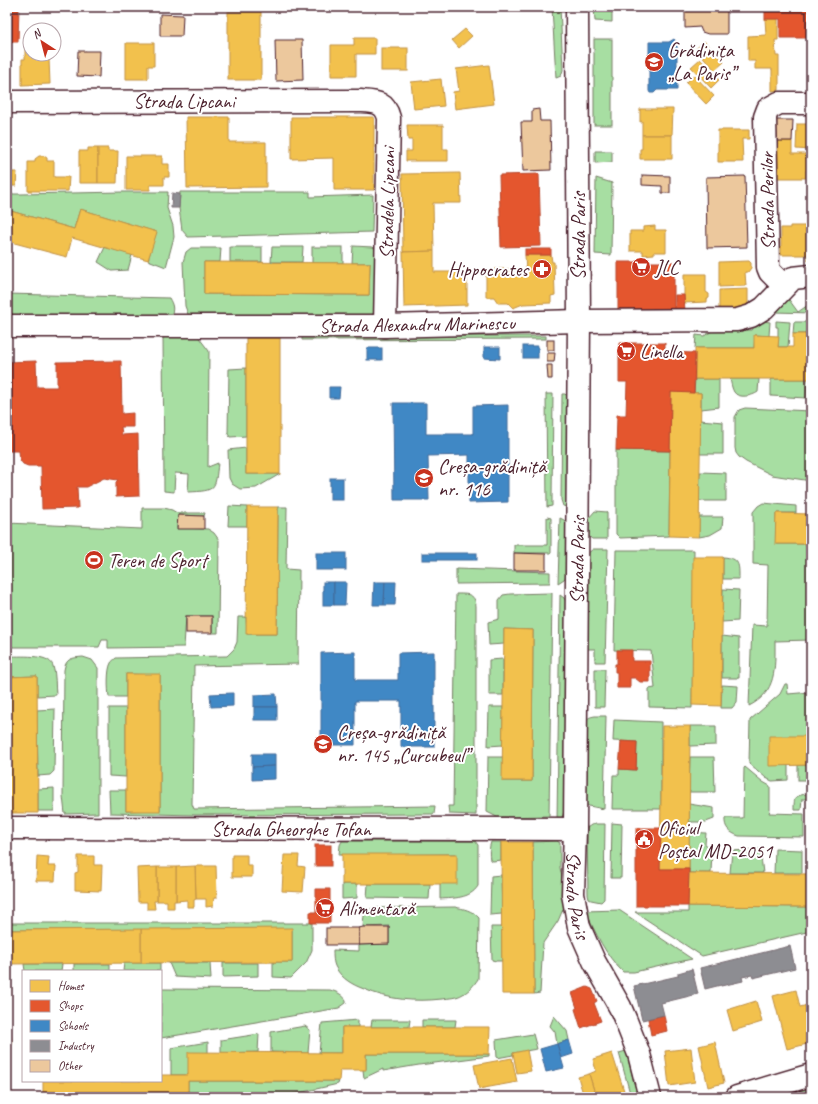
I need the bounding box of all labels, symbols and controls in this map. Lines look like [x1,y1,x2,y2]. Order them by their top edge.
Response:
north arrow [22,22,62,62]
text: N [29,25,45,42]
place label: Grădinița „La Paris” [668,38,739,86]
school or university icon: Grădinița „La Paris” [643,51,665,73]
street label: Strada Lipcani [133,89,237,114]
street label: Stradela Lipcani [374,145,401,259]
street label: Strada Perilor [754,150,781,250]
street label: Strada Paris [566,190,591,280]
place label: JLC [654,255,681,280]
supermarket icon: JLC [630,256,652,278]
place label: Hippocrates [448,257,530,282]
pharmacy icon: Hippocrates [531,258,553,280]
street label: Strada Alexandru Marinescu [319,310,517,339]
place label: Linella [640,339,685,364]
supermarket icon: Linella [615,340,637,362]
place label: Creșa-grădiniță nr. 116 [438,454,548,502]
school or university icon: Creșa-grădiniță nr. 116 [413,467,435,489]
street label: Strada Paris [564,514,591,604]
place label: Teren de Sport [108,548,210,573]
sports icon: Teren de Sport [83,549,105,571]
place label: Creșa-grădiniță nr. 145 „Curcubeul” [337,720,474,768]
school or university icon: Creșa-grădiniță nr. 145 „Curcubeul” [312,733,334,755]
place label: Oficiul Poștal MD-2051 [658,816,774,864]
street label: Strada Gheorghe Tofan [211,817,372,842]
public building icon: Oficiul Poștal MD-2051 [633,828,655,850]
street label: Strada Paris [560,852,596,946]
place label: Alimentară [339,896,417,921]
supermarket icon: Alimentară [314,897,336,919]
legend [22,970,162,1082]
text: Homes [58,978,85,994]
text: Shops [58,998,83,1014]
text: Schools [58,1018,90,1034]
text: Industry [58,1038,95,1054]
text: Other [58,1058,84,1074]

